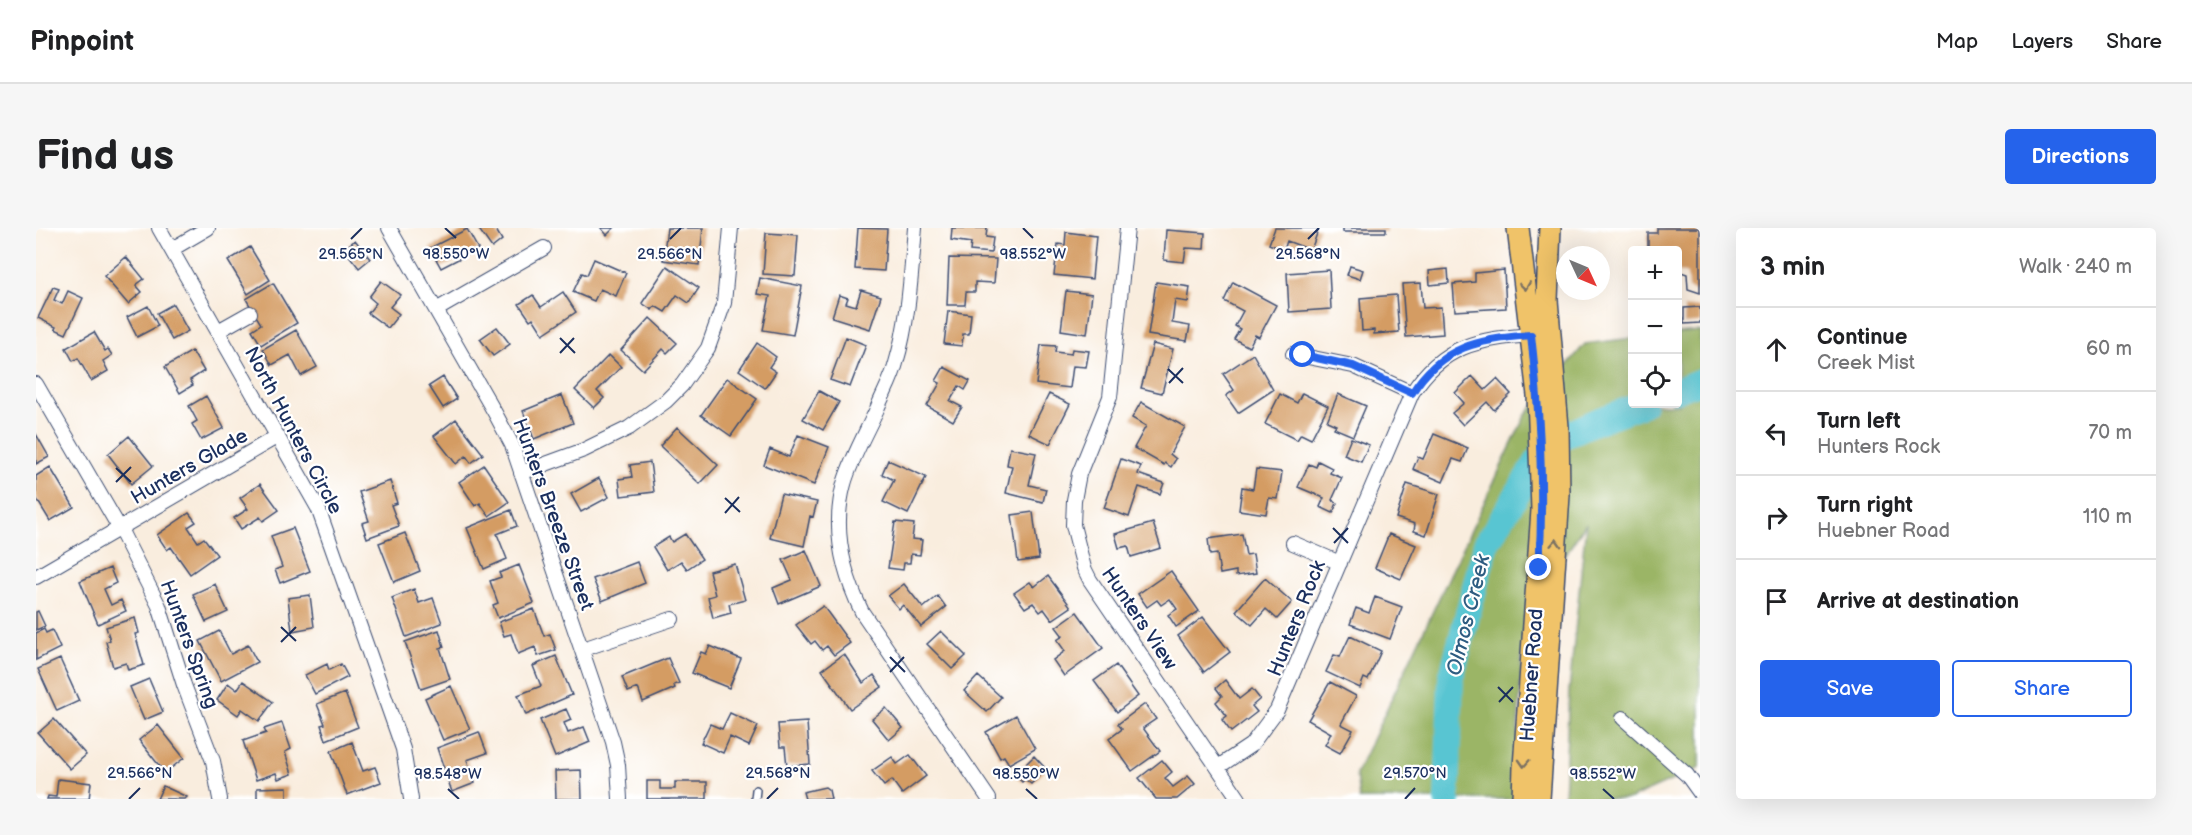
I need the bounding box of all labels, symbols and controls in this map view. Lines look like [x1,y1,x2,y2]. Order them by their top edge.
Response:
text: Pinpoint [30,25,134,58]
text: Map [1936,29,1978,54]
text: Layers [2011,29,2073,54]
text: Share [2106,29,2162,54]
button: Directions [2005,129,2156,184]
text: Find us [36,131,174,182]
text: 29.565°N [319,245,383,264]
text: 98.550°W [423,245,490,264]
text: 29.566°N [637,245,703,264]
text: 98.552°W [1000,245,1067,264]
text: 29.568°N [1275,245,1341,264]
north arrow [1556,246,1610,300]
map controls [1628,246,1682,408]
button: + [1628,246,1682,300]
text: 3 min [1760,252,1825,283]
text: Walk · 240 m [2019,255,2132,279]
one-way arrow [1518,282,1530,291]
button: − [1628,300,1682,354]
text: Continue [1817,324,1907,351]
icon: ahead [1760,333,1793,366]
text: 60 m [2086,337,2132,361]
route start [1289,341,1315,367]
street label: North Hunters Circle [239,343,347,518]
text: Creek Mist [1817,351,1915,375]
button: locate [1628,354,1682,408]
text: Turn left [1817,408,1901,435]
street label: Hunters Breeze Street [507,415,599,613]
icon: left [1760,417,1793,450]
text: 70 m [2088,421,2132,445]
street label: Hunters Glade [127,424,252,510]
text: Hunters Rock [1817,435,1940,459]
text: Turn right [1817,492,1913,519]
icon: right [1760,501,1793,534]
text: 110 m [2083,505,2132,529]
text: Huebner Road [1817,519,1950,543]
one-way arrow [1550,538,1563,547]
water label: Olmos Creek [1441,551,1496,678]
route end [1525,554,1551,580]
street label: Hunters Rock [1263,557,1331,680]
street label: Hunters View [1096,563,1183,675]
street label: Hunters Spring [155,577,223,712]
icon: arrive [1760,585,1793,618]
text: Arrive at destination [1817,588,2019,615]
street label: Huebner Road [1515,608,1549,742]
button: Save [1760,660,1940,717]
button: Share [1952,660,2132,717]
one-way arrow [1518,759,1531,768]
text: 29.566°N [107,764,173,783]
text: 29.568°N [745,764,811,783]
text: 29.570°N [1383,764,1447,783]
text: 98.548°W [414,765,482,784]
text: 98.550°W [993,765,1060,784]
text: 98.552°W [1570,765,1637,784]

